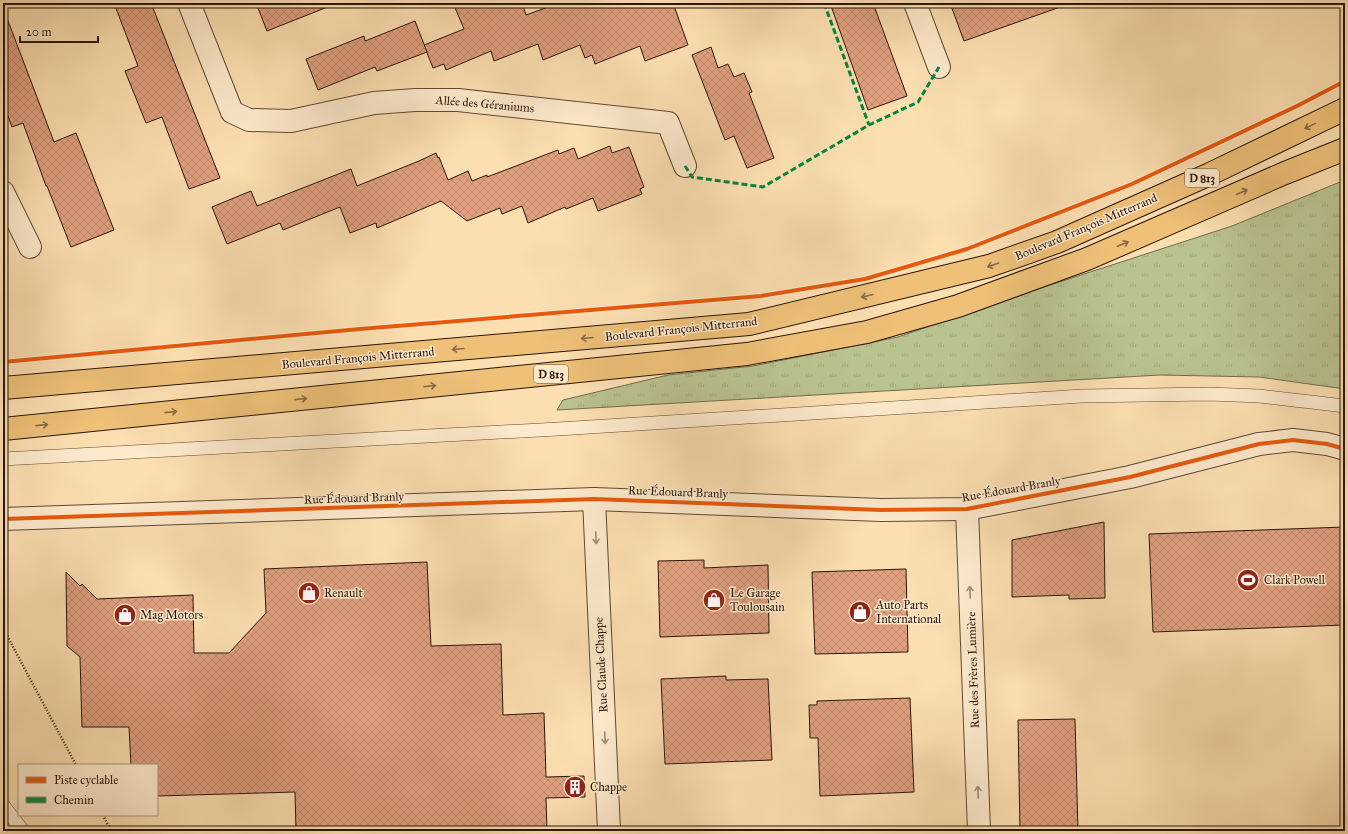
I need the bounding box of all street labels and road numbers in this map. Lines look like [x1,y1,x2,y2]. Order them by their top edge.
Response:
street label: Allée des Géraniums [434,93,535,115]
road number: D 813 [1185,169,1219,187]
street label: Boulevard François Mitterrand [1013,191,1159,263]
street label: Boulevard François Mitterrand [604,314,758,344]
street label: Boulevard François Mitterrand [281,344,435,372]
road number: D 813 [534,365,568,383]
street label: Rue Édouard Branly [960,471,1062,505]
street label: Rue Édouard Branly [628,481,729,501]
street label: Rue Édouard Branly [304,487,405,507]
street label: Rue des Frères Lumière [964,611,982,729]
street label: Rue Claude Chappe [592,617,610,713]

